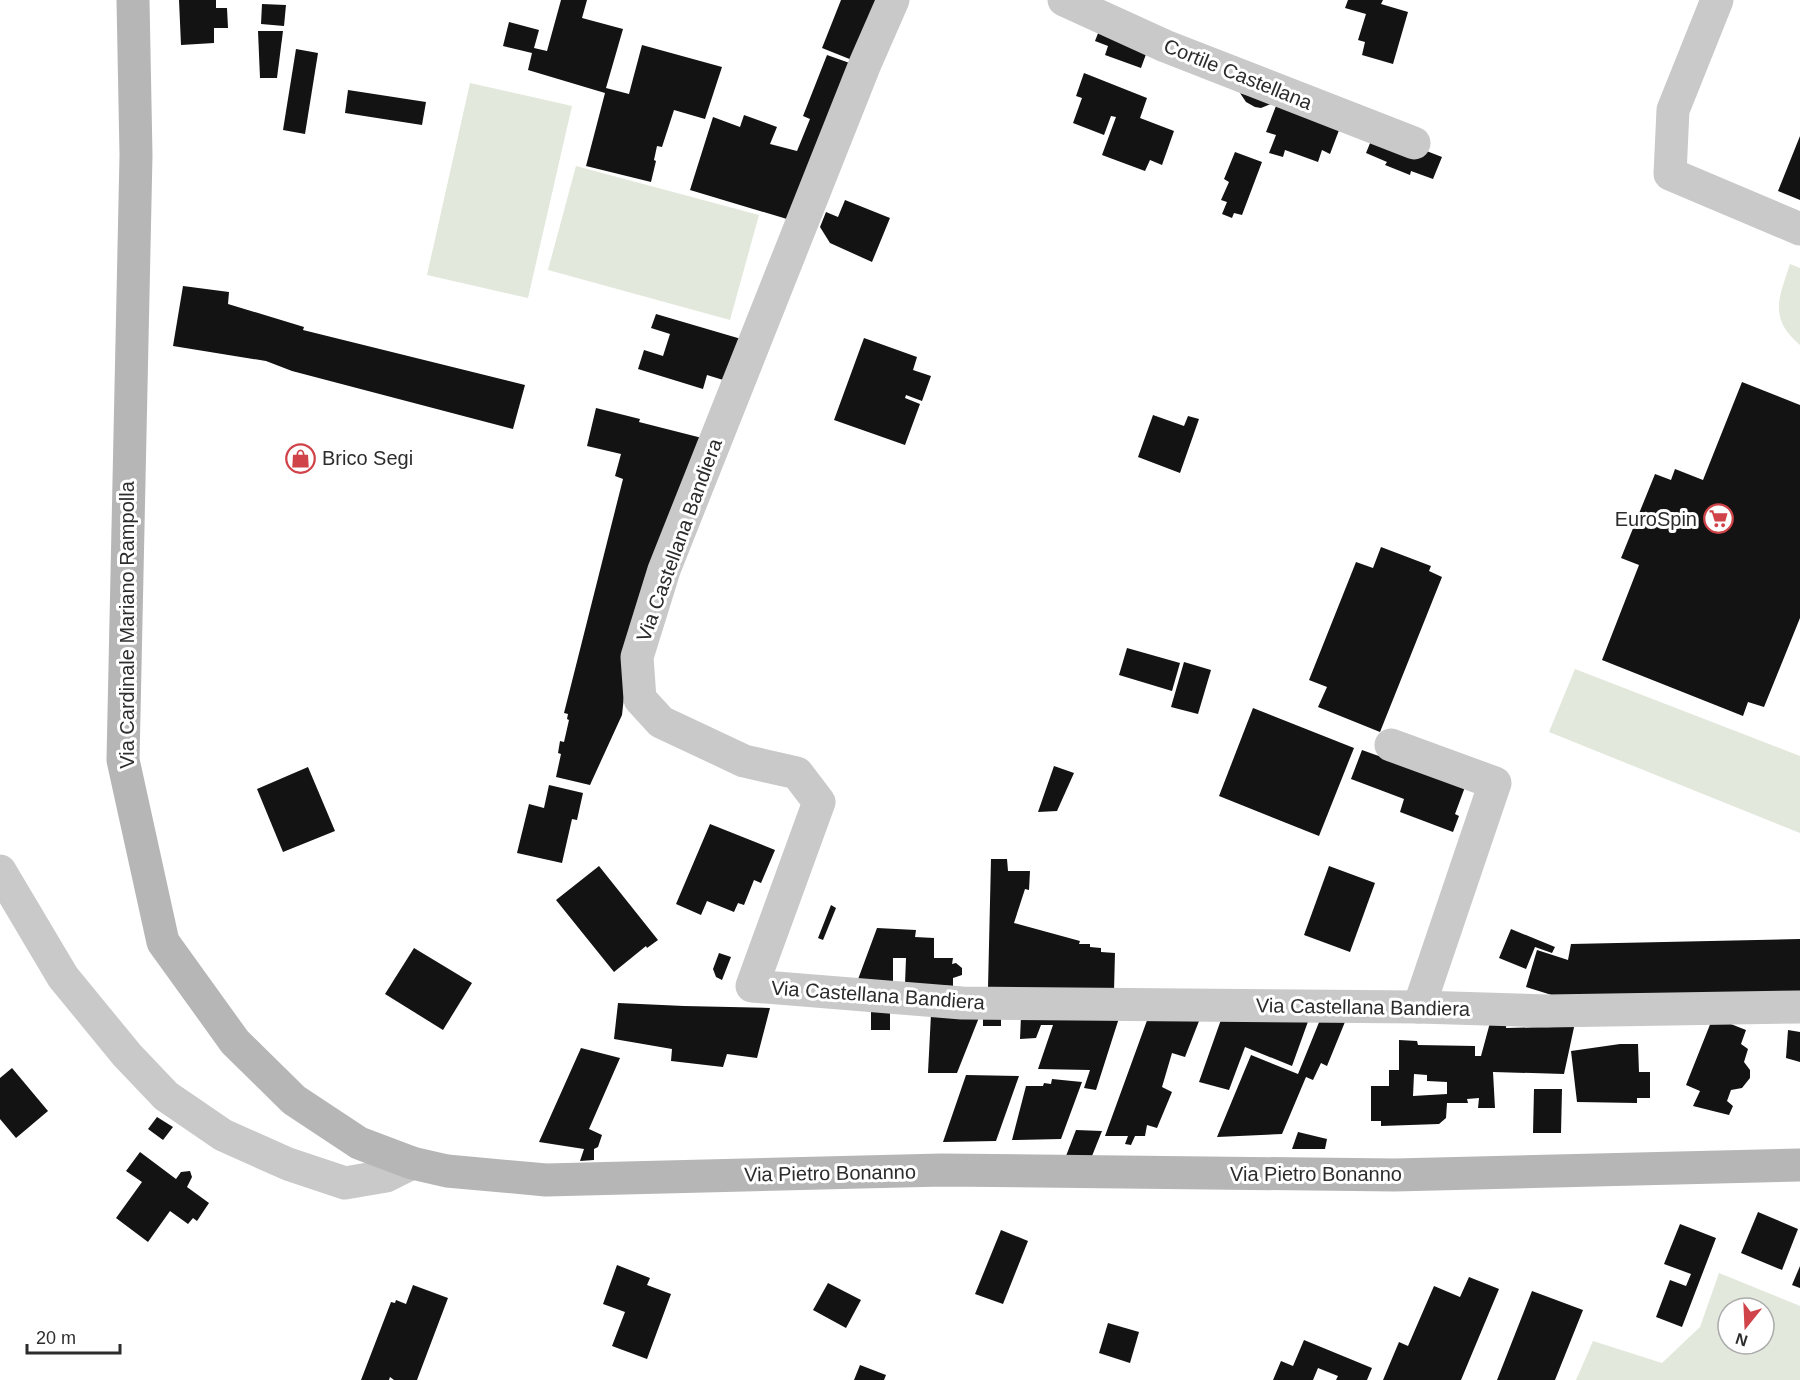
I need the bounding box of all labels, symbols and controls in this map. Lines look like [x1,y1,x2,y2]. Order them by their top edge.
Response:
street label: Cortile Castellana [1161,34,1316,114]
street label: Via Castellana Bandiera [632,435,726,644]
shop icon: Brico Segi [285,442,317,474]
place label: Brico Segi [322,447,413,469]
street label: Via Cardinale Mariano Rampolla [116,480,138,769]
supermarket icon: EuroSpin [1702,503,1734,535]
place label: EuroSpin [1615,508,1697,530]
street label: Via Castellana Bandiera [770,977,986,1014]
street label: Via Castellana Bandiera [1256,994,1471,1020]
street label: Via Pietro Bonanno [744,1161,916,1185]
street label: Via Pietro Bonanno [1230,1163,1402,1185]
north arrow [1716,1296,1776,1356]
scale bar [27,1317,120,1355]
text: 20 m [36,1328,76,1348]
text: N [1733,1330,1750,1350]

